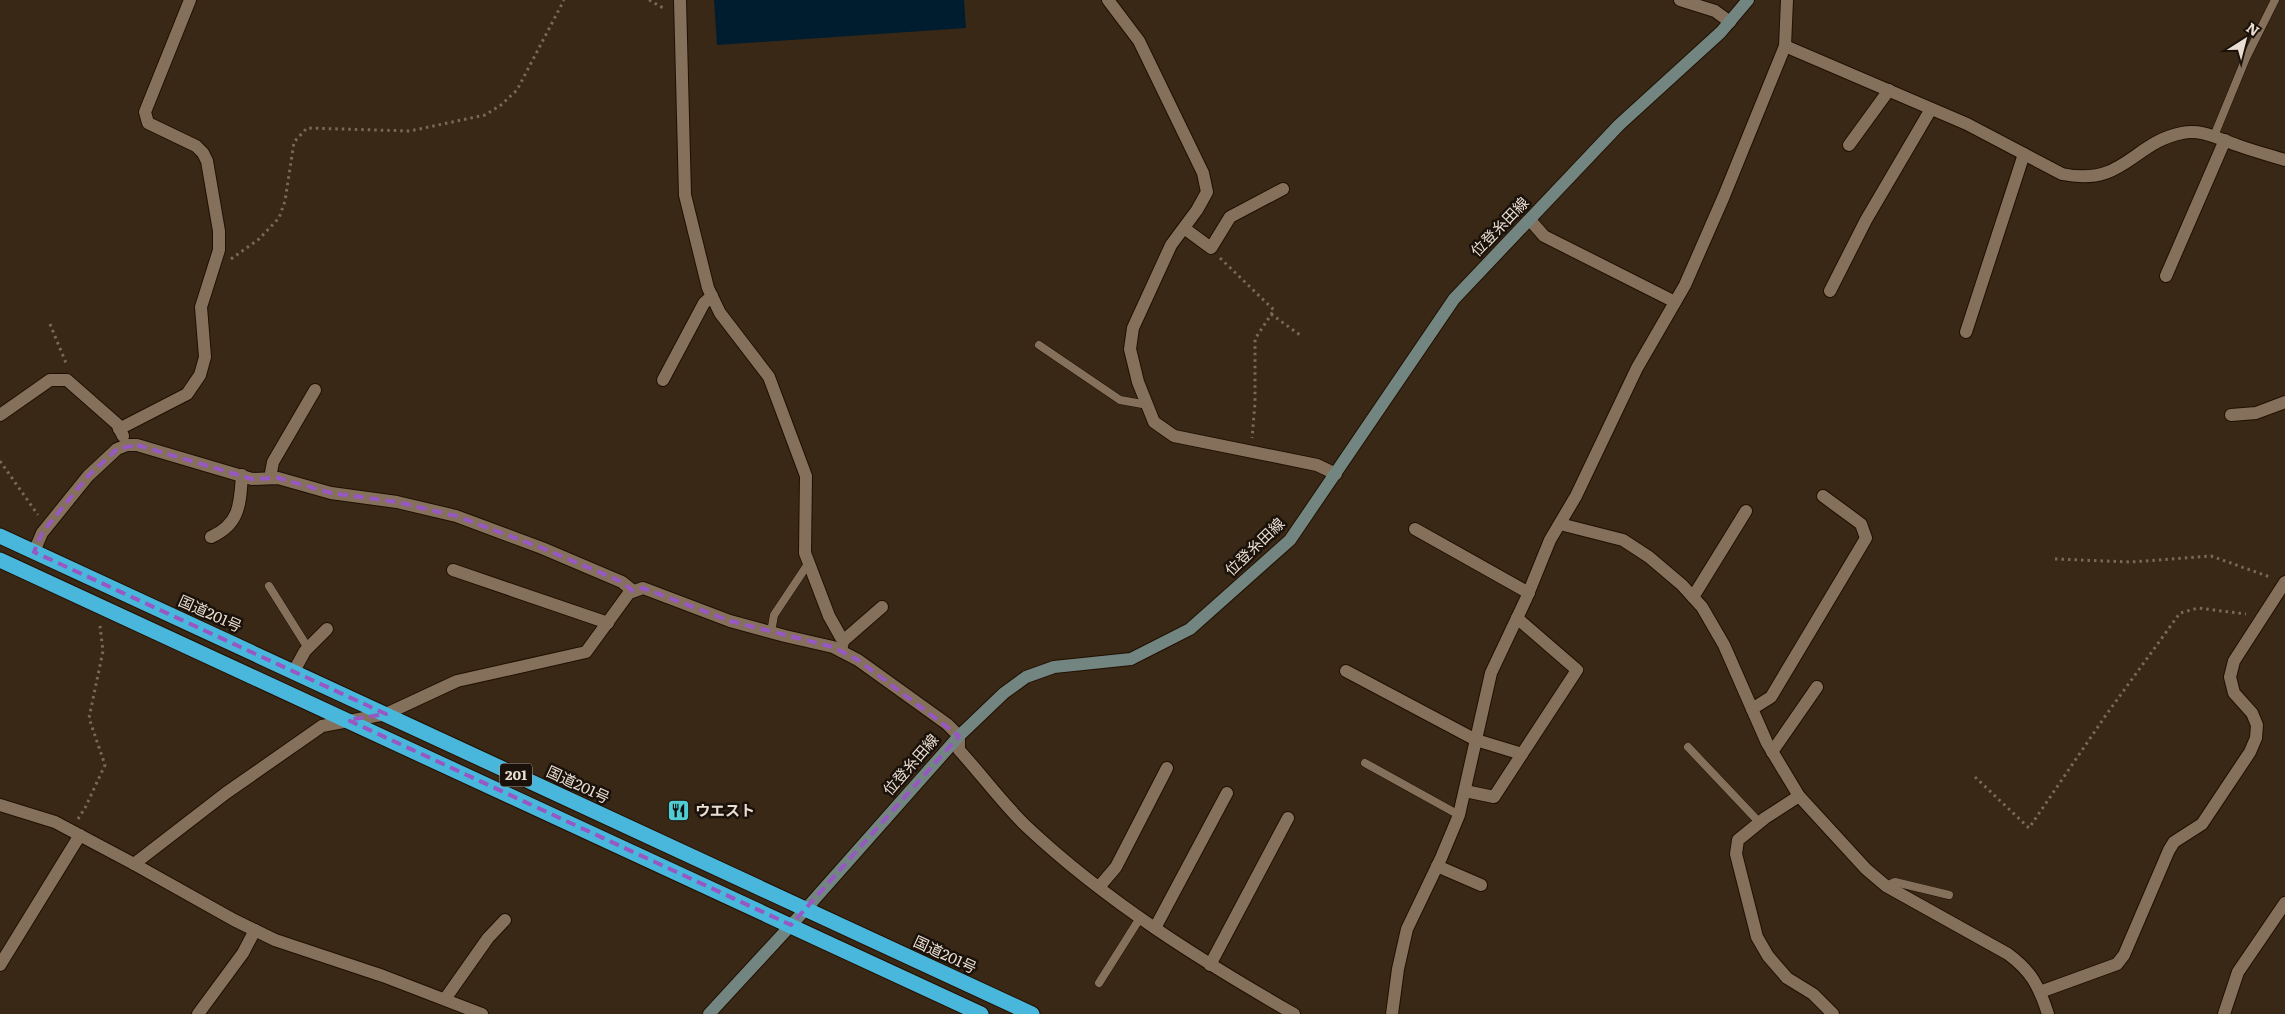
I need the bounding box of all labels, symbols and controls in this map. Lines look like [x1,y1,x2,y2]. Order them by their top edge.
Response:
north arrow [2220,15,2270,65]
text: N [2243,17,2264,40]
street label: 位登糸田線 [1465,191,1533,261]
street label: 位登糸田線 [1219,512,1289,580]
street label: 国道201号 [175,588,246,637]
street label: 位登糸田線 [877,728,943,800]
street label: 国道201号 [543,759,614,808]
road number: 201 [500,764,532,786]
place label: ウエスト [695,798,755,821]
restaurant icon: ウエスト [667,799,691,823]
street label: 国道201号 [910,929,981,978]

